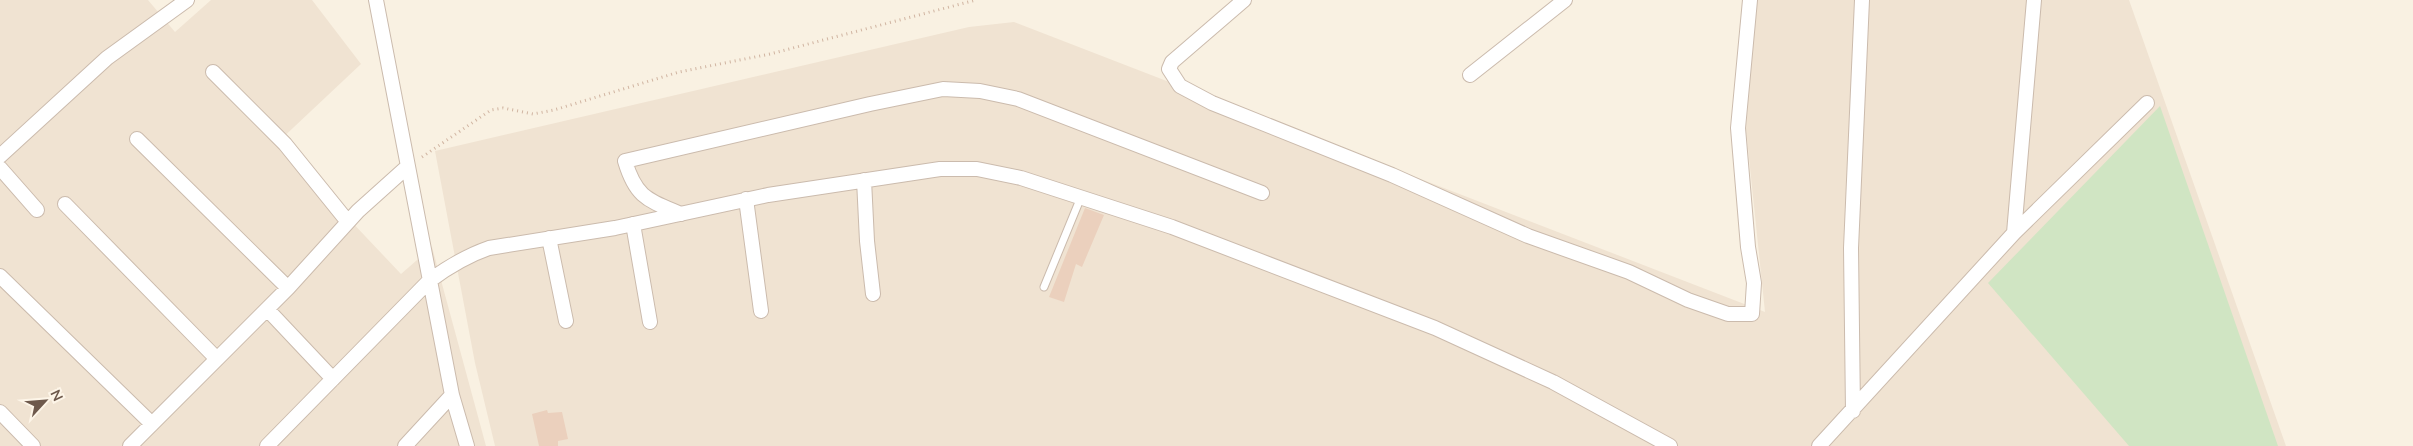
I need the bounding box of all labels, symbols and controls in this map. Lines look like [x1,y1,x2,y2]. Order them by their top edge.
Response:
north arrow [20,376,70,426]
text: N [46,387,67,404]

